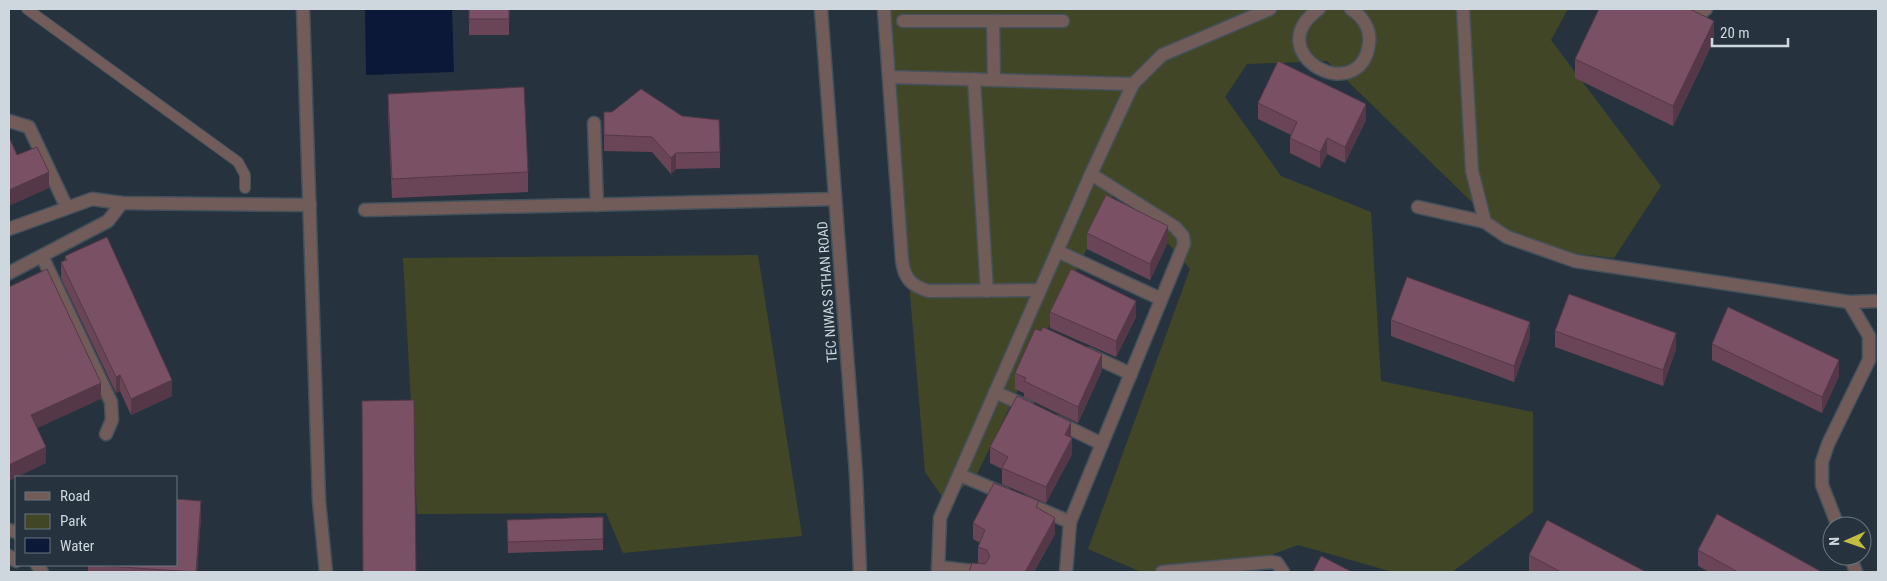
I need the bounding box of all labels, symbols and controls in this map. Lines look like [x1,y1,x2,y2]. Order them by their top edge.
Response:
scale bar [1712,15,1788,47]
text: 20 m [1720,24,1750,42]
street label: TEC NIWAS STHAN ROAD [814,221,840,363]
legend [15,476,178,566]
text: Road [60,487,90,505]
text: Park [60,512,87,530]
north arrow [1822,516,1872,566]
text: Water [60,537,95,555]
text: N [1826,537,1842,546]

